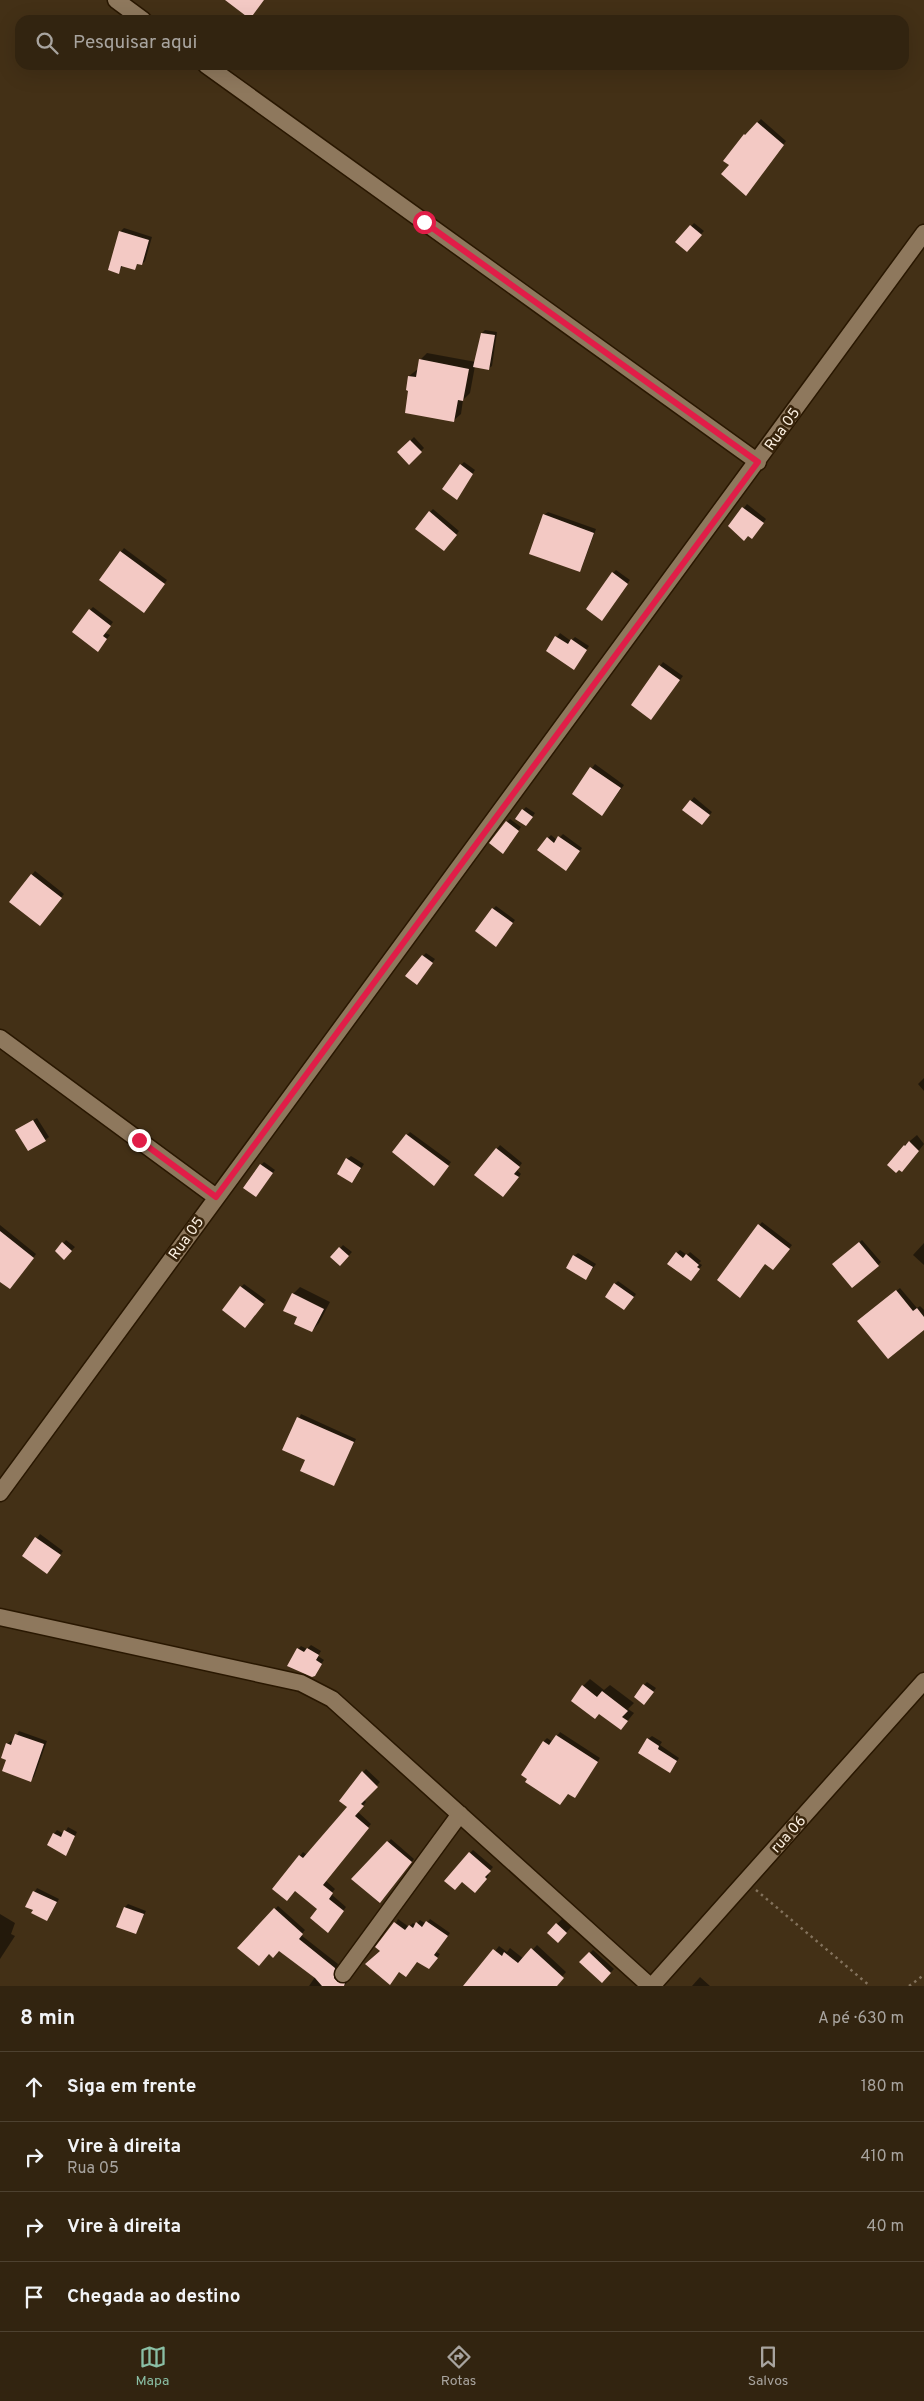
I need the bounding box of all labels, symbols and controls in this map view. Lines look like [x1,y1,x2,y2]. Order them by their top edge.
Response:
search box [15,15,909,70]
icon: search [33,29,61,57]
text: Pesquisar aqui [73,31,197,55]
route start [413,211,436,234]
street label: Rua 05 [761,405,805,455]
route end [128,1129,151,1152]
street label: Rua 05 [165,1214,209,1264]
street label: rua 06 [767,1812,811,1858]
text: 8 min [20,2005,75,2032]
text: A pé · 630 m [818,2009,904,2029]
icon: ahead [20,2073,48,2101]
text: Siga em frente [67,2075,196,2099]
text: 180 m [861,2077,904,2097]
text: Vire à direita [67,2135,181,2159]
icon: right [20,2143,48,2171]
text: 410 m [861,2147,904,2167]
text: Rua 05 [67,2159,119,2179]
icon: right [20,2213,48,2241]
text: Vire à direita [67,2215,181,2239]
text: 40 m [866,2217,904,2237]
icon: arrive [20,2283,48,2311]
text: Chegada ao destino [67,2285,241,2309]
tab: Mapa [136,2343,169,2390]
tab: Rotas [441,2343,476,2390]
tab: Salvos [748,2343,788,2390]

